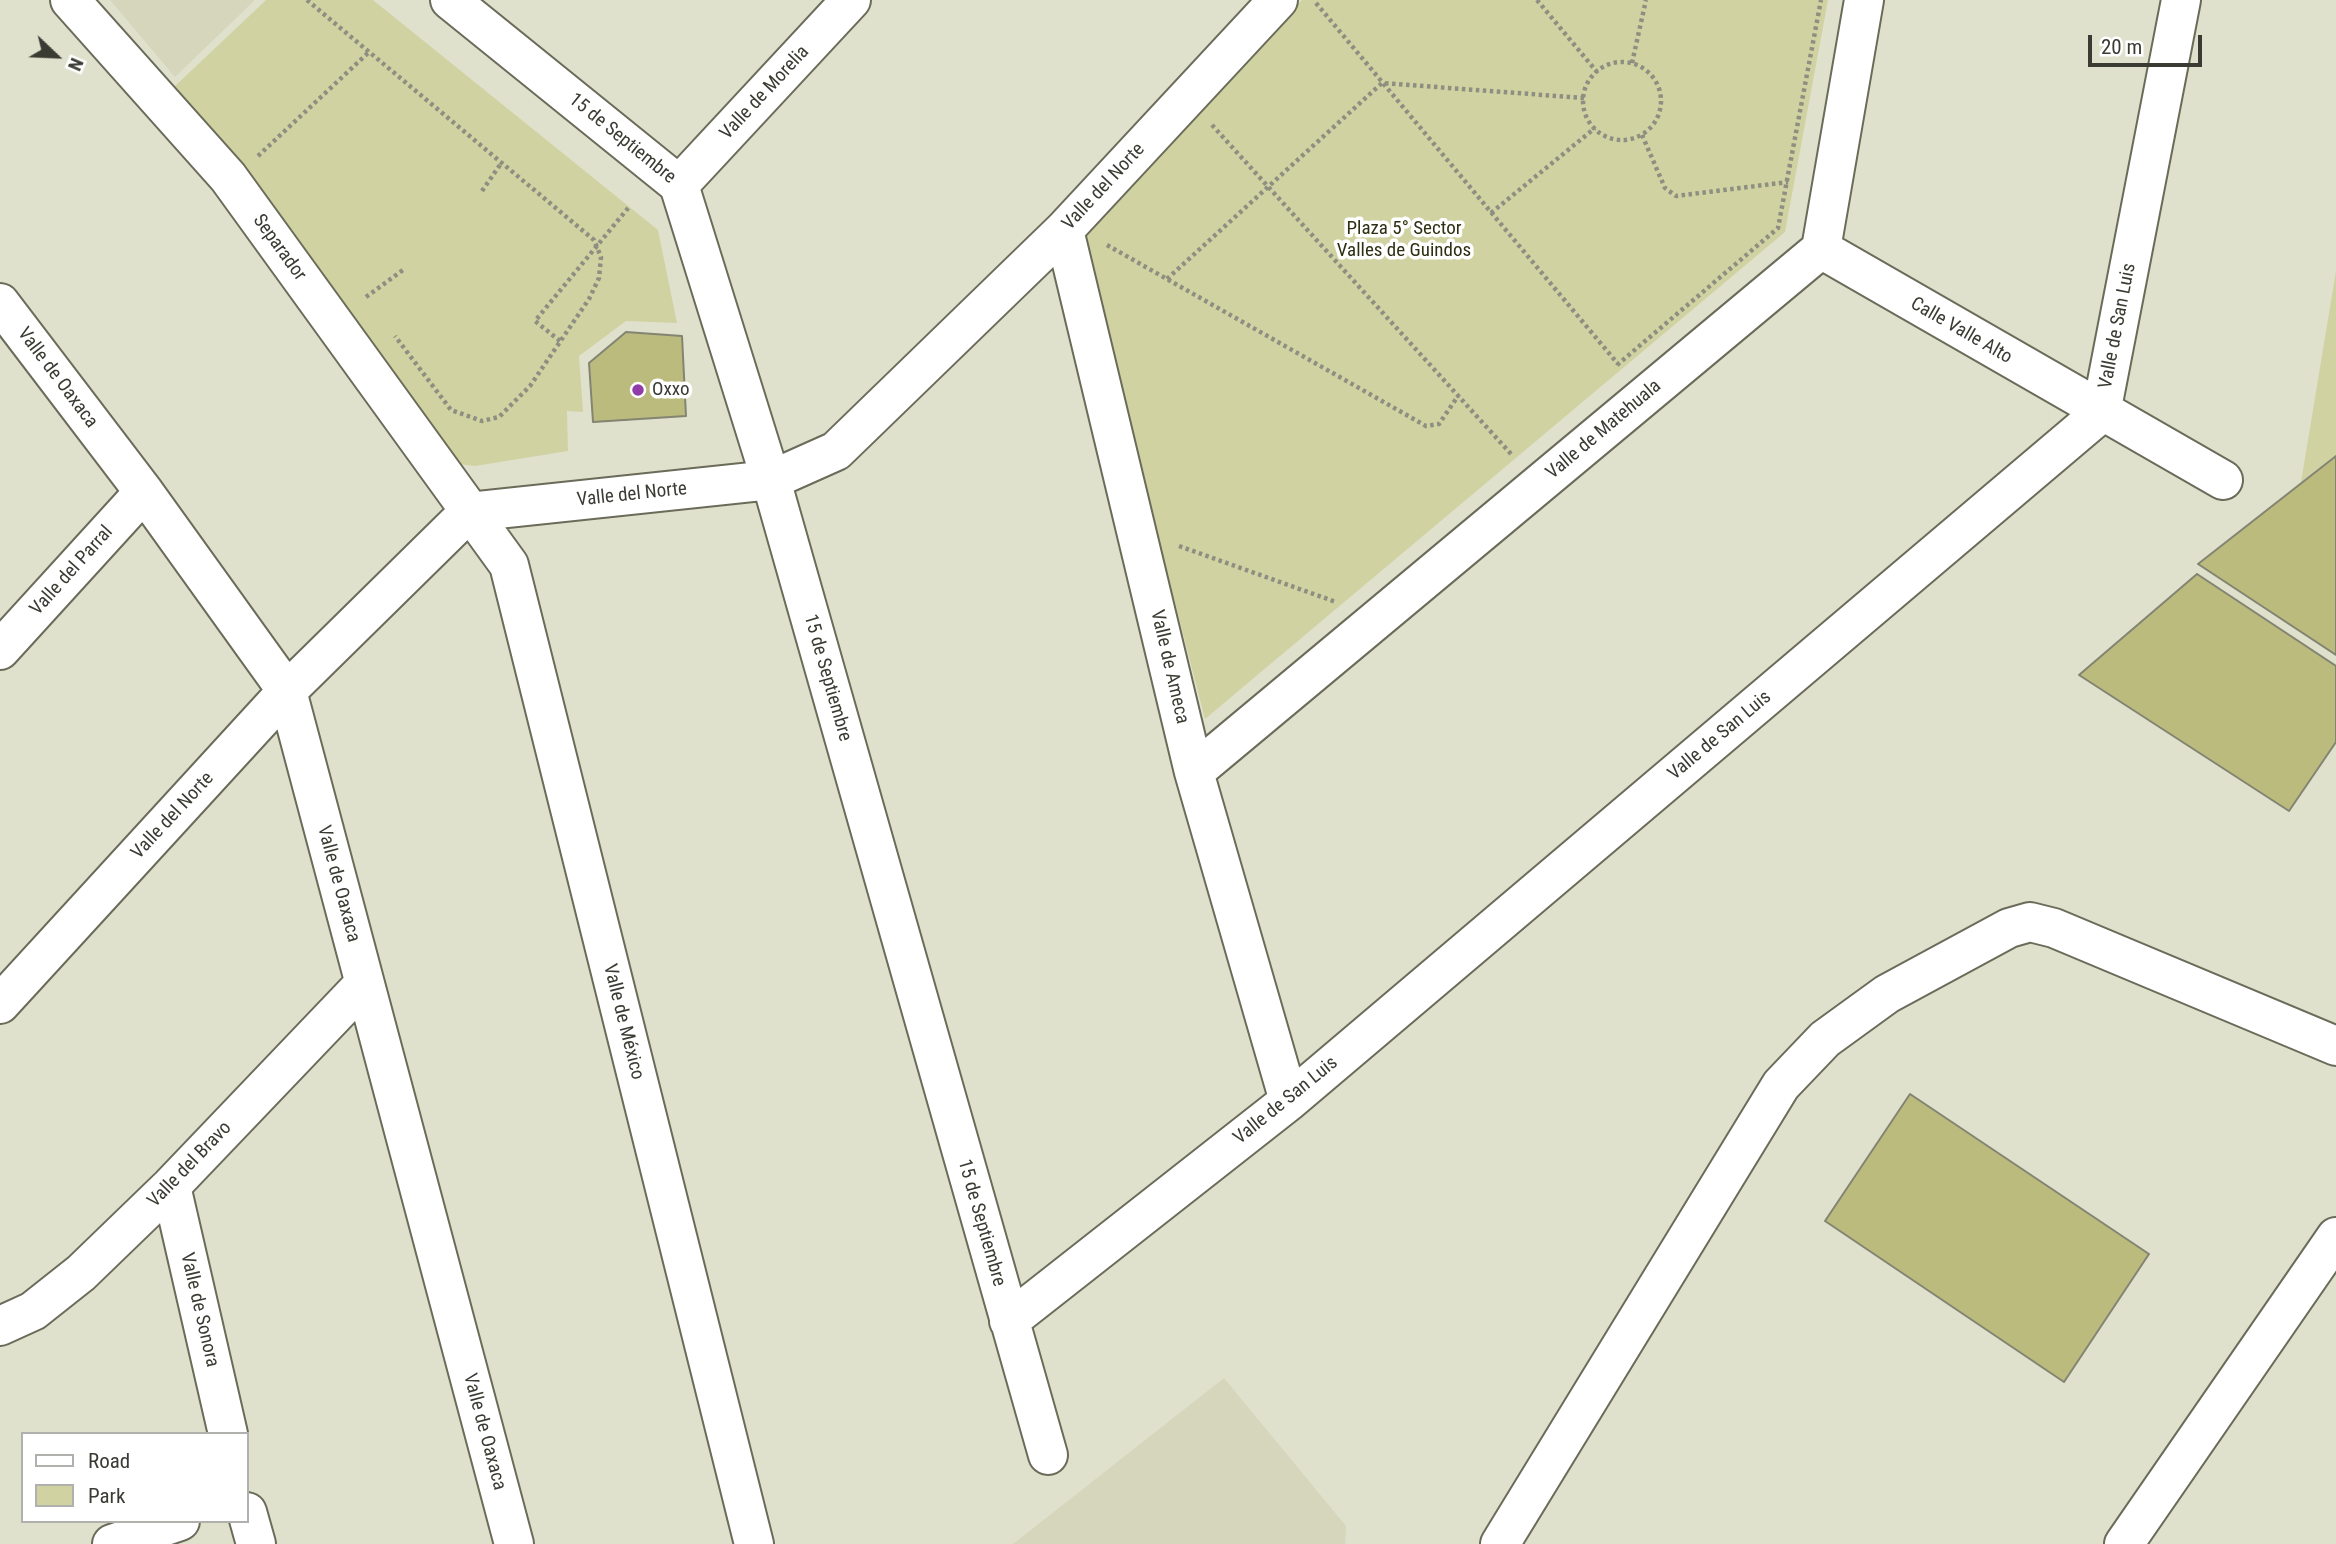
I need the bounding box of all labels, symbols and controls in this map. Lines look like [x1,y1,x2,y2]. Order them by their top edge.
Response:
north arrow [21,21,91,91]
scale bar [2091,21,2205,65]
text: 20 m [2101,35,2142,59]
street label: Valle de Morelia [716,41,814,145]
text: N [63,55,89,74]
street label: 15 de Septiembre [564,89,680,189]
street label: Valle del Norte [1058,139,1150,235]
street label: Separador [247,210,311,286]
park label: Plaza 5° Sector Valles de Guindos [1337,218,1471,262]
street label: Valle de San Luis [2095,261,2141,391]
street label: Calle Valle Alto [1906,293,2016,369]
street label: Valle de Oaxaca [12,323,102,433]
street label: Valle de Matehuala [1542,375,1666,485]
place label: Oxxo [652,379,689,401]
marker: Oxxo [630,382,646,398]
street label: Valle del Norte [576,478,688,512]
street label: Valle del Parral [26,522,118,620]
street label: Valle de Ameca [1145,608,1193,726]
street label: 15 de Septiembre [798,612,856,744]
street label: Valle de San Luis [1664,686,1776,786]
street label: Valle del Norte [127,768,219,864]
street label: Valle de Oaxaca [311,823,365,945]
street label: Valle de México [598,962,648,1082]
street label: Valle de San Luis [1229,1052,1343,1150]
street label: Valle del Bravo [143,1117,237,1213]
street label: 15 de Septiembre [952,1157,1010,1289]
street label: Valle de Sonora [175,1251,223,1369]
street label: Valle de Oaxaca [457,1371,511,1493]
legend [21,1432,248,1523]
text: Road [88,1449,130,1473]
text: Park [88,1484,125,1508]

